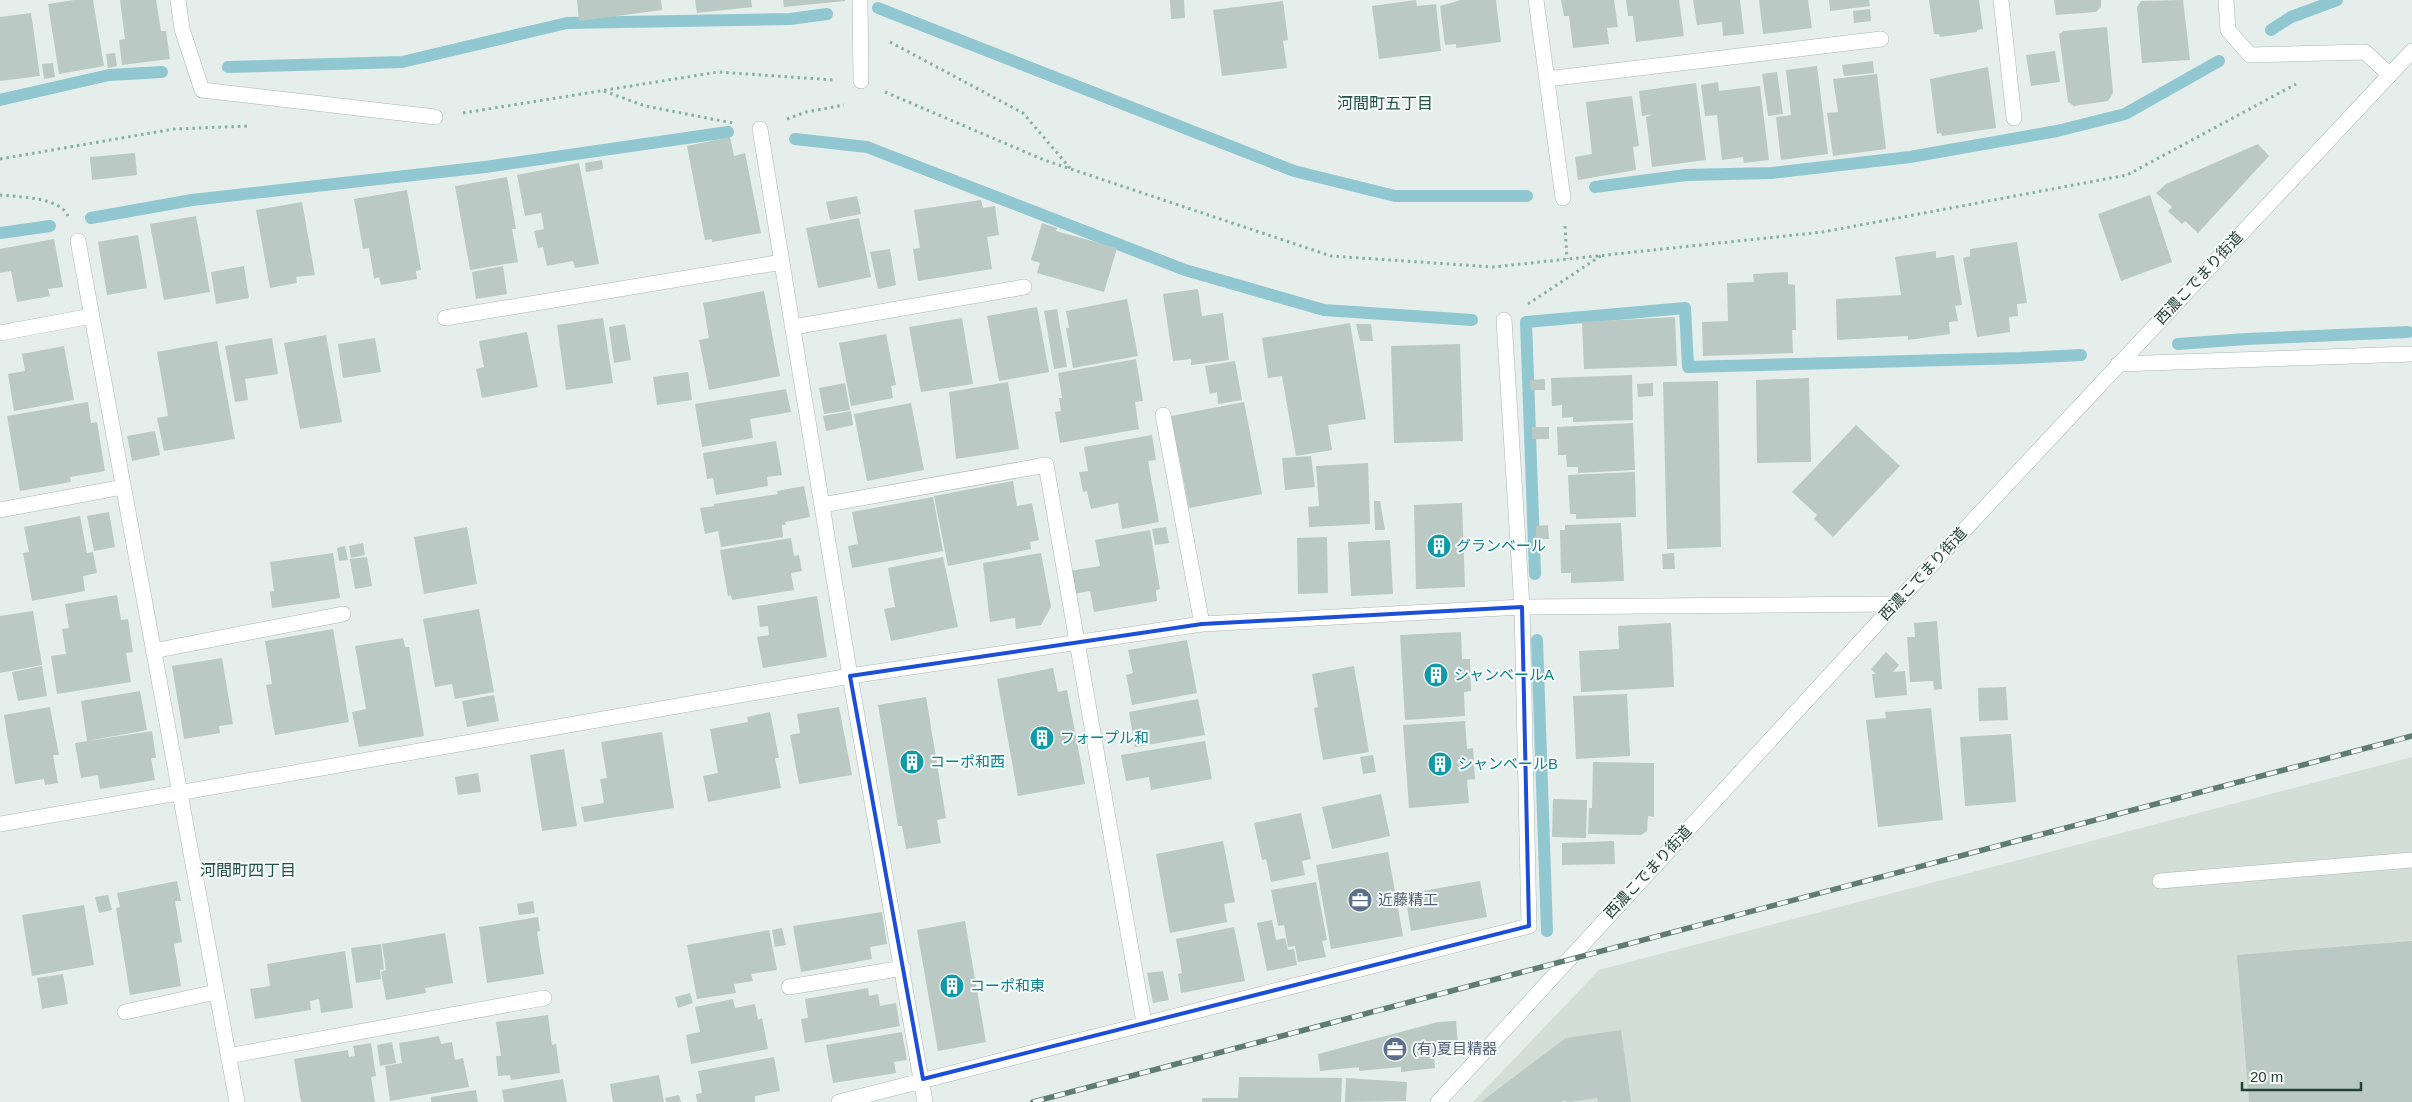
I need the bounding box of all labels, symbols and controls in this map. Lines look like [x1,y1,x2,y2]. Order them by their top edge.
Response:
district label: 河間町五丁目 [1337,95,1433,112]
street label: 西濃こでまり街道 [2151,228,2246,327]
street label: 西濃こでまり街道 [1875,524,1970,623]
building icon: グランベール [1426,533,1452,559]
place label: グランベール [1456,537,1546,554]
building icon: シャンベールA [1423,662,1449,688]
place label: シャンベールA [1454,666,1554,683]
building icon: フォープル和 [1029,725,1055,751]
place label: フォープル和 [1060,729,1149,746]
building icon: コーポ和西 [899,749,925,775]
building icon: シャンベールB [1427,751,1453,777]
place label: コーポ和西 [930,753,1005,770]
place label: シャンベールB [1458,755,1558,772]
street label: 西濃こでまり街道 [1600,822,1695,921]
district label: 河間町四丁目 [200,862,296,879]
office icon: 近藤精工 [1347,887,1373,913]
place label: 近藤精工 [1378,891,1438,908]
building icon: コーポ和東 [939,973,965,999]
place label: コーポ和東 [970,977,1045,994]
office icon: (有)夏目精器 [1382,1036,1408,1062]
place label: (有)夏目精器 [1412,1040,1497,1057]
scale bar [2242,1060,2361,1092]
text: 20 m [2250,1068,2283,1085]

